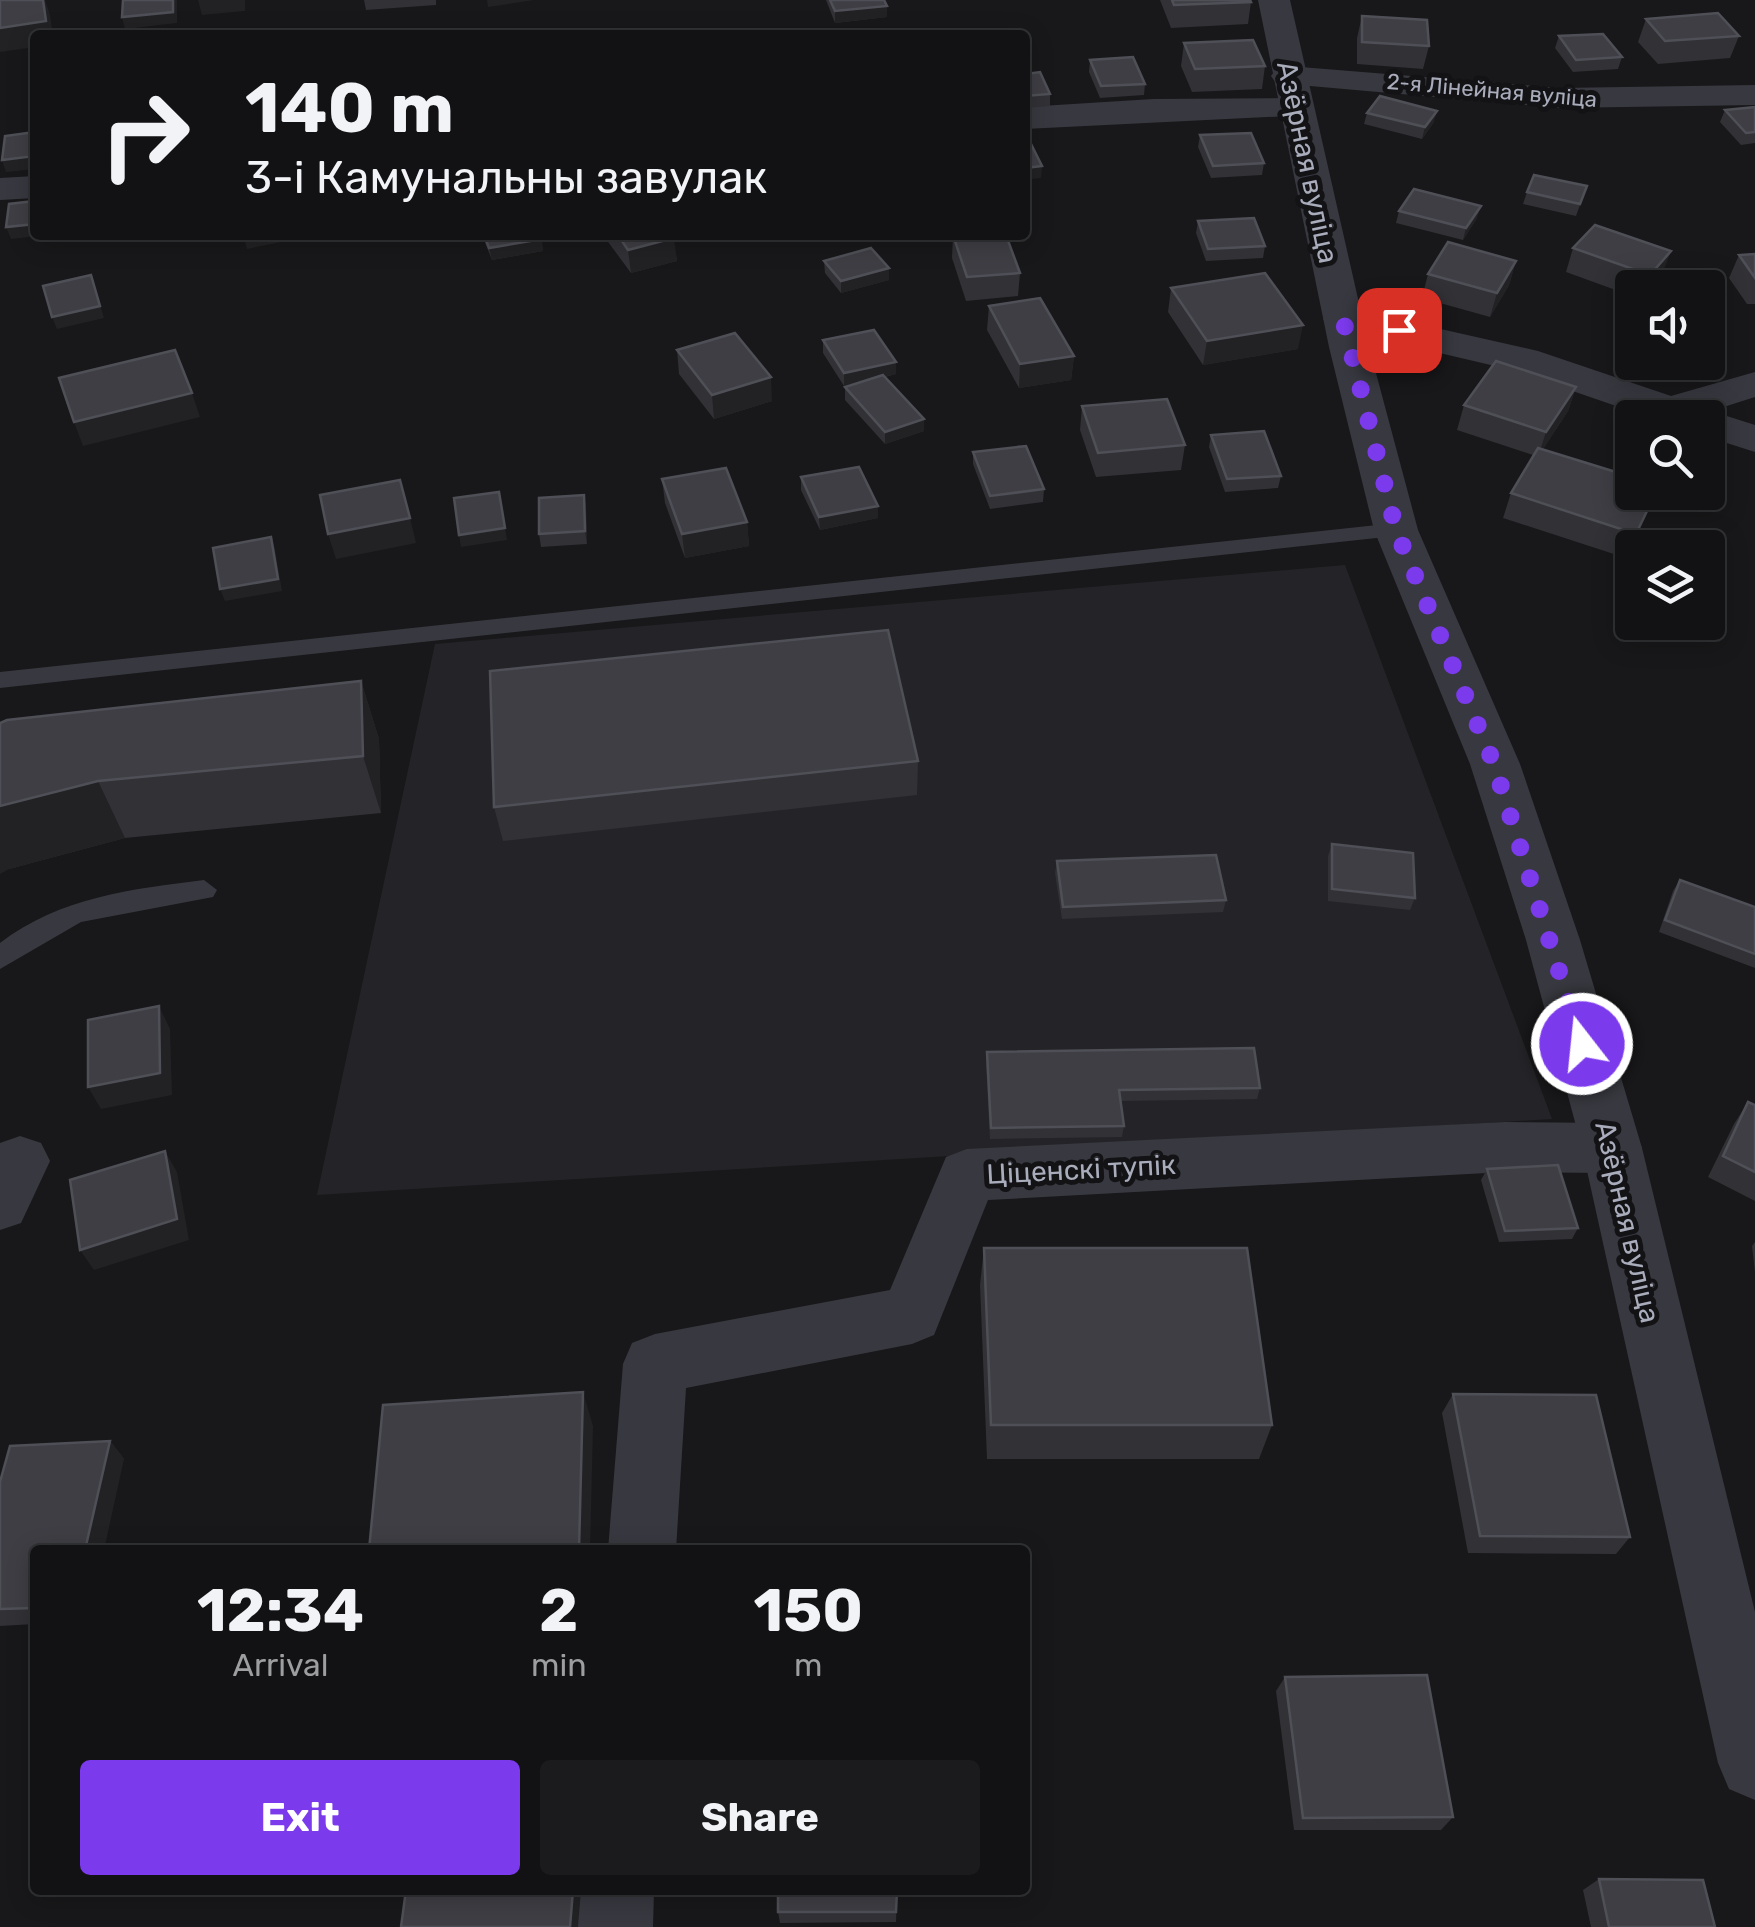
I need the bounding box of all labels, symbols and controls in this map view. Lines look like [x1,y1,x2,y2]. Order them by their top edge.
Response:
street label: Азёрная вуліца [1270,58,1345,266]
text: 140 m [245,67,454,150]
street label: 2-я Лінейная вуліца [1386,68,1598,113]
icon: right [80,70,210,200]
text: 3-і Камунальны завулак [245,151,767,204]
map controls [1615,270,1725,640]
button: sound [1615,270,1725,380]
pin [1357,288,1442,373]
icon: arrive [1372,303,1427,358]
button: search [1615,400,1725,510]
button: layers [1615,530,1725,640]
position arrow [1530,992,1634,1096]
street label: Азёрная вуліца [1588,1118,1667,1326]
street label: Ціценскі тупік [986,1148,1177,1191]
text: 12:34 [197,1575,364,1646]
text: 2 [539,1575,578,1646]
text: 150 [754,1575,863,1646]
text: Arrival [232,1646,328,1684]
text: min [531,1646,587,1684]
text: m [794,1646,822,1684]
button: Exit [80,1760,520,1875]
button: Share [540,1760,980,1875]

